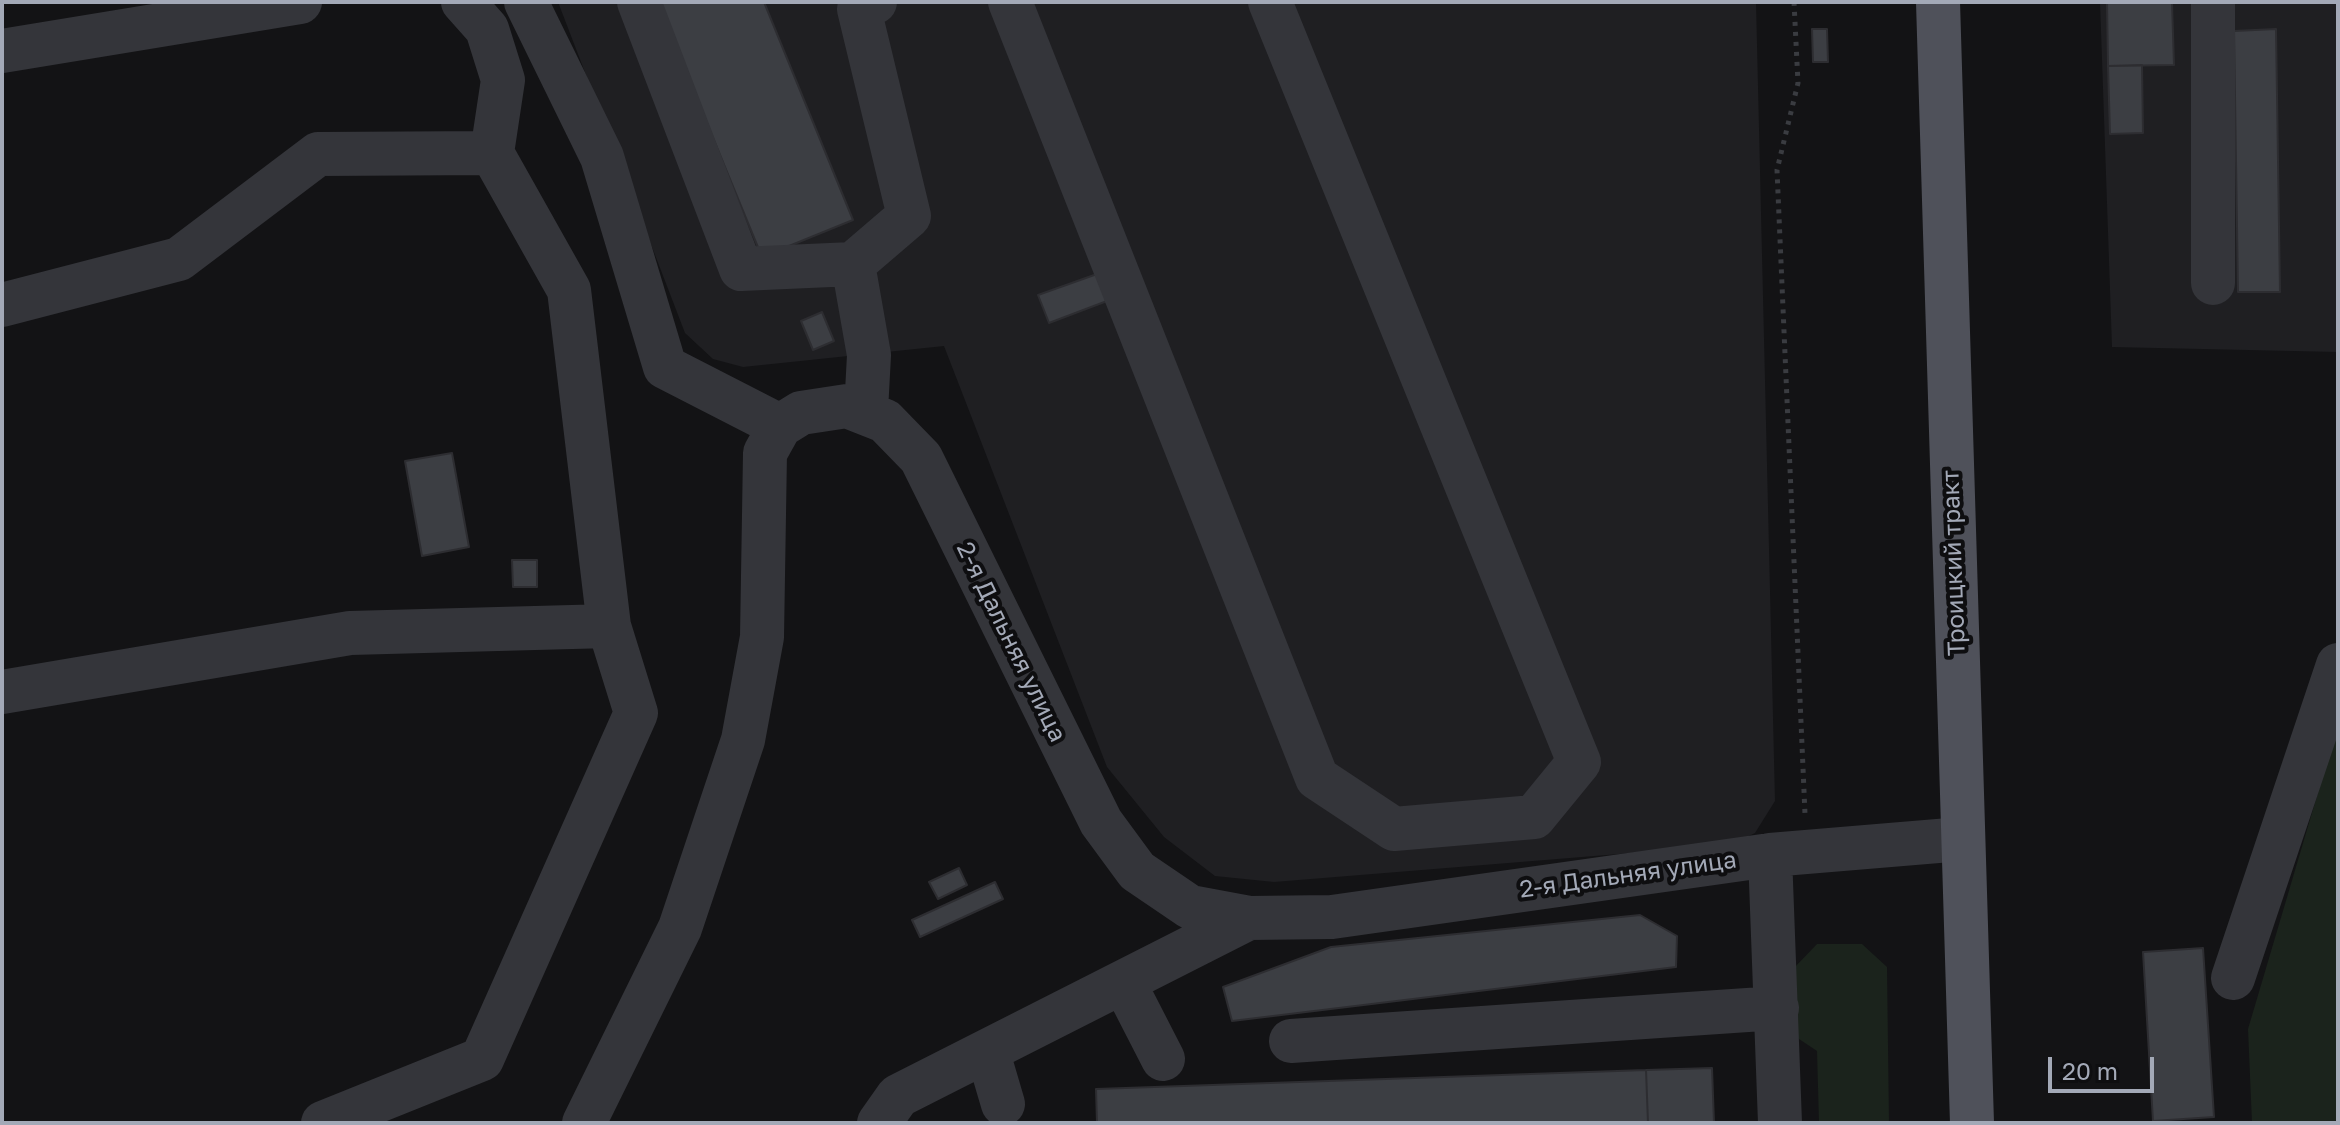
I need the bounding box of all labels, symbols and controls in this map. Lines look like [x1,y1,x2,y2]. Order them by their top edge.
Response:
street label: Троицкий тракт [1936,469,1972,657]
street label: 2-я Дальняя улица [950,537,1072,747]
street label: 2-я Дальняя улица [1518,846,1738,904]
scale bar [2052,1041,2158,1091]
text: 20 m [2062,1056,2118,1085]

